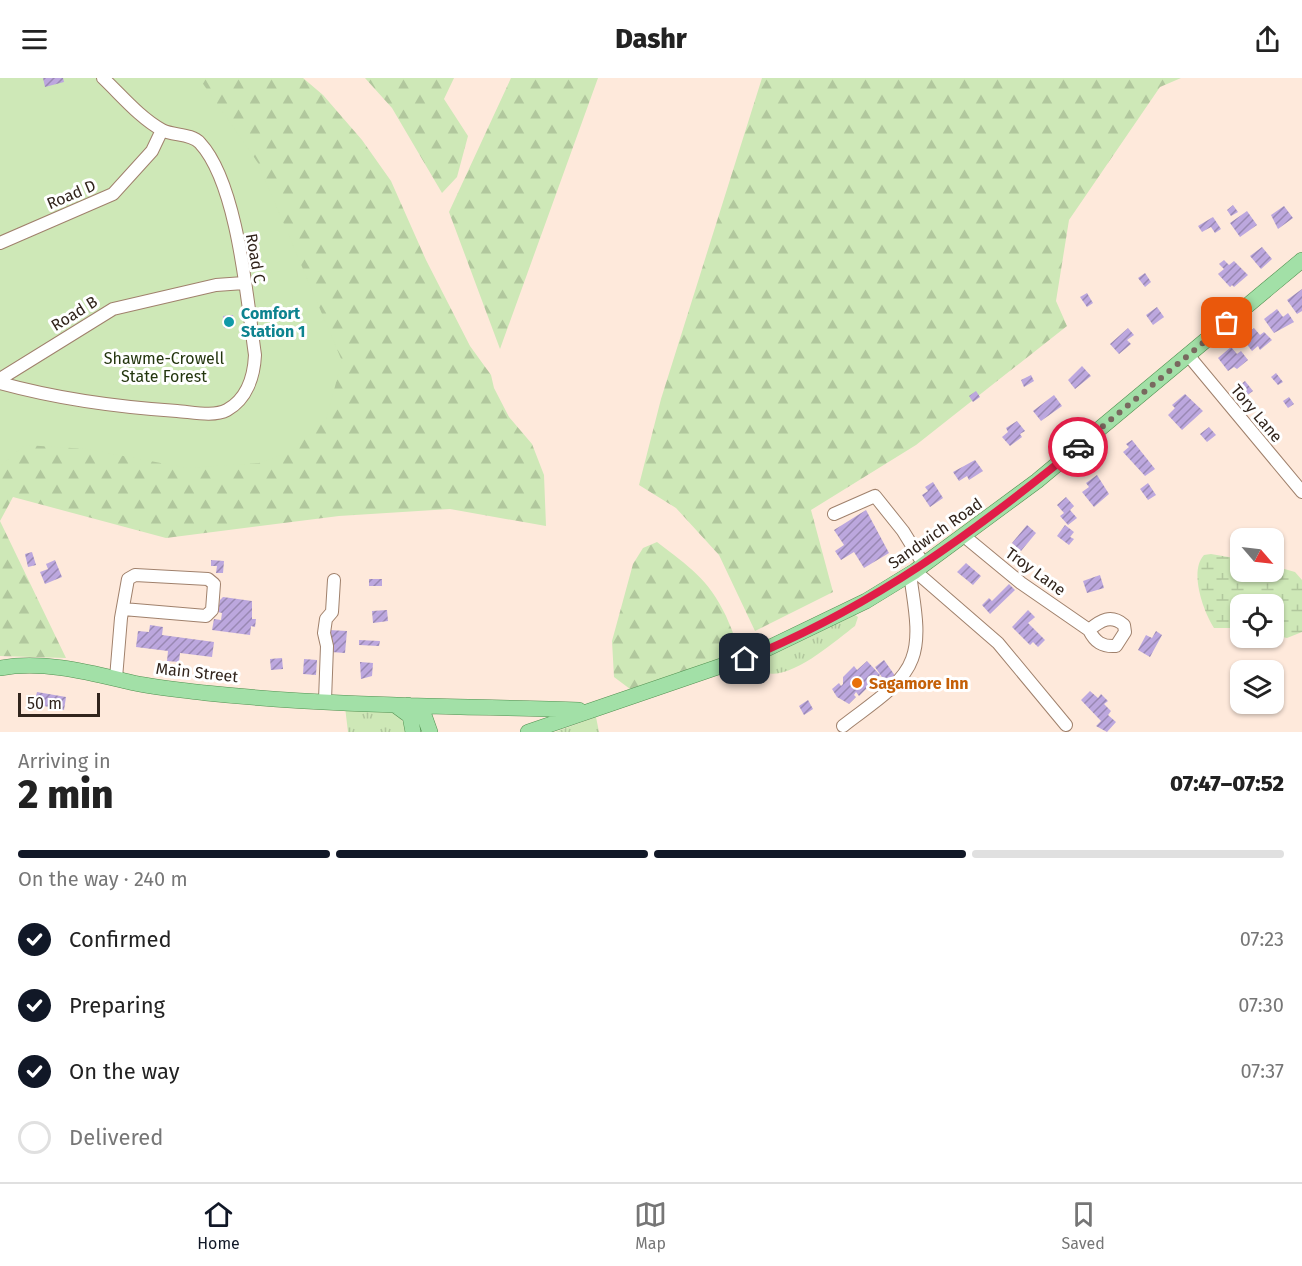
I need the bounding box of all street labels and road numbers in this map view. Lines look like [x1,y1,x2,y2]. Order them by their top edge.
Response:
street label: Road D [44,176,99,213]
street label: Road C [242,232,269,284]
street label: Road B [48,292,101,335]
street label: Tory Lane [1227,381,1286,446]
street label: Sandwich Road [885,494,986,573]
street label: Troy Lane [1002,543,1069,600]
street label: Main Street [155,659,239,686]

